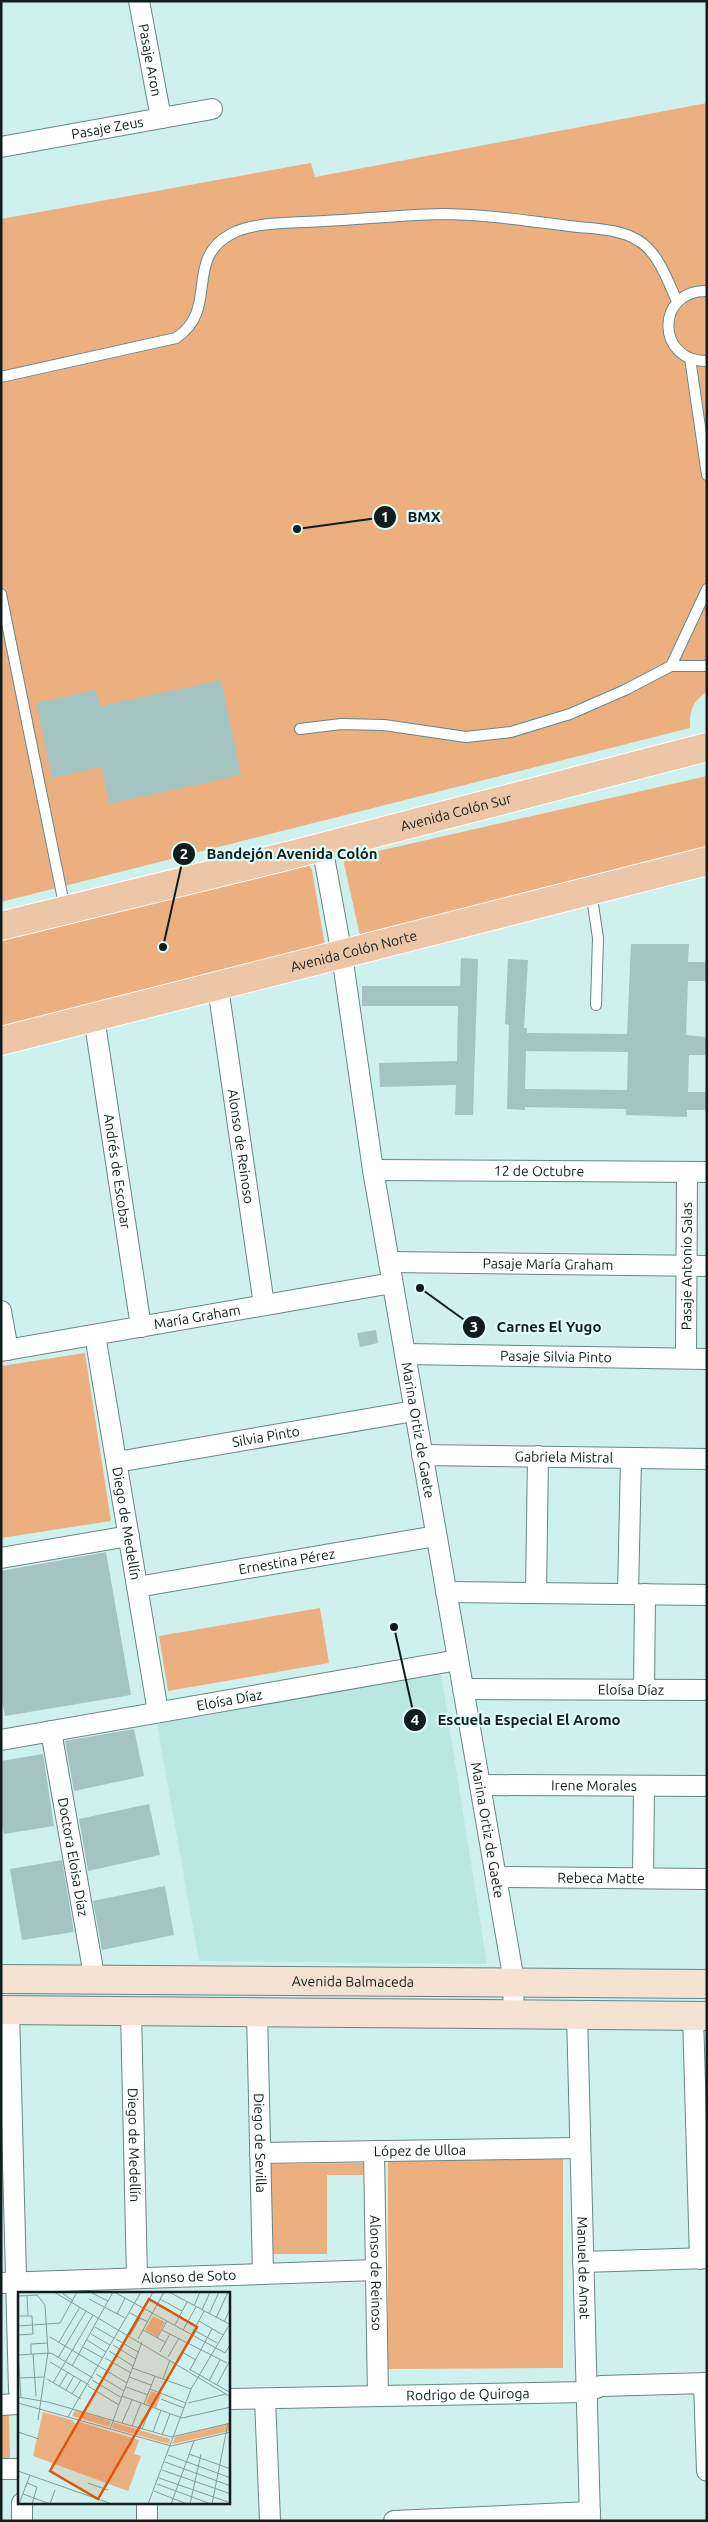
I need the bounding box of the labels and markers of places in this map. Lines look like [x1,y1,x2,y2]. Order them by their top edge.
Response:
callout: BMX [373,502,451,532]
callout: Bandejón Avenida Colón [172,839,388,869]
callout: Carnes El Yugo [462,1312,612,1342]
callout: Escuela Especial El Aromo [402,1705,630,1735]

